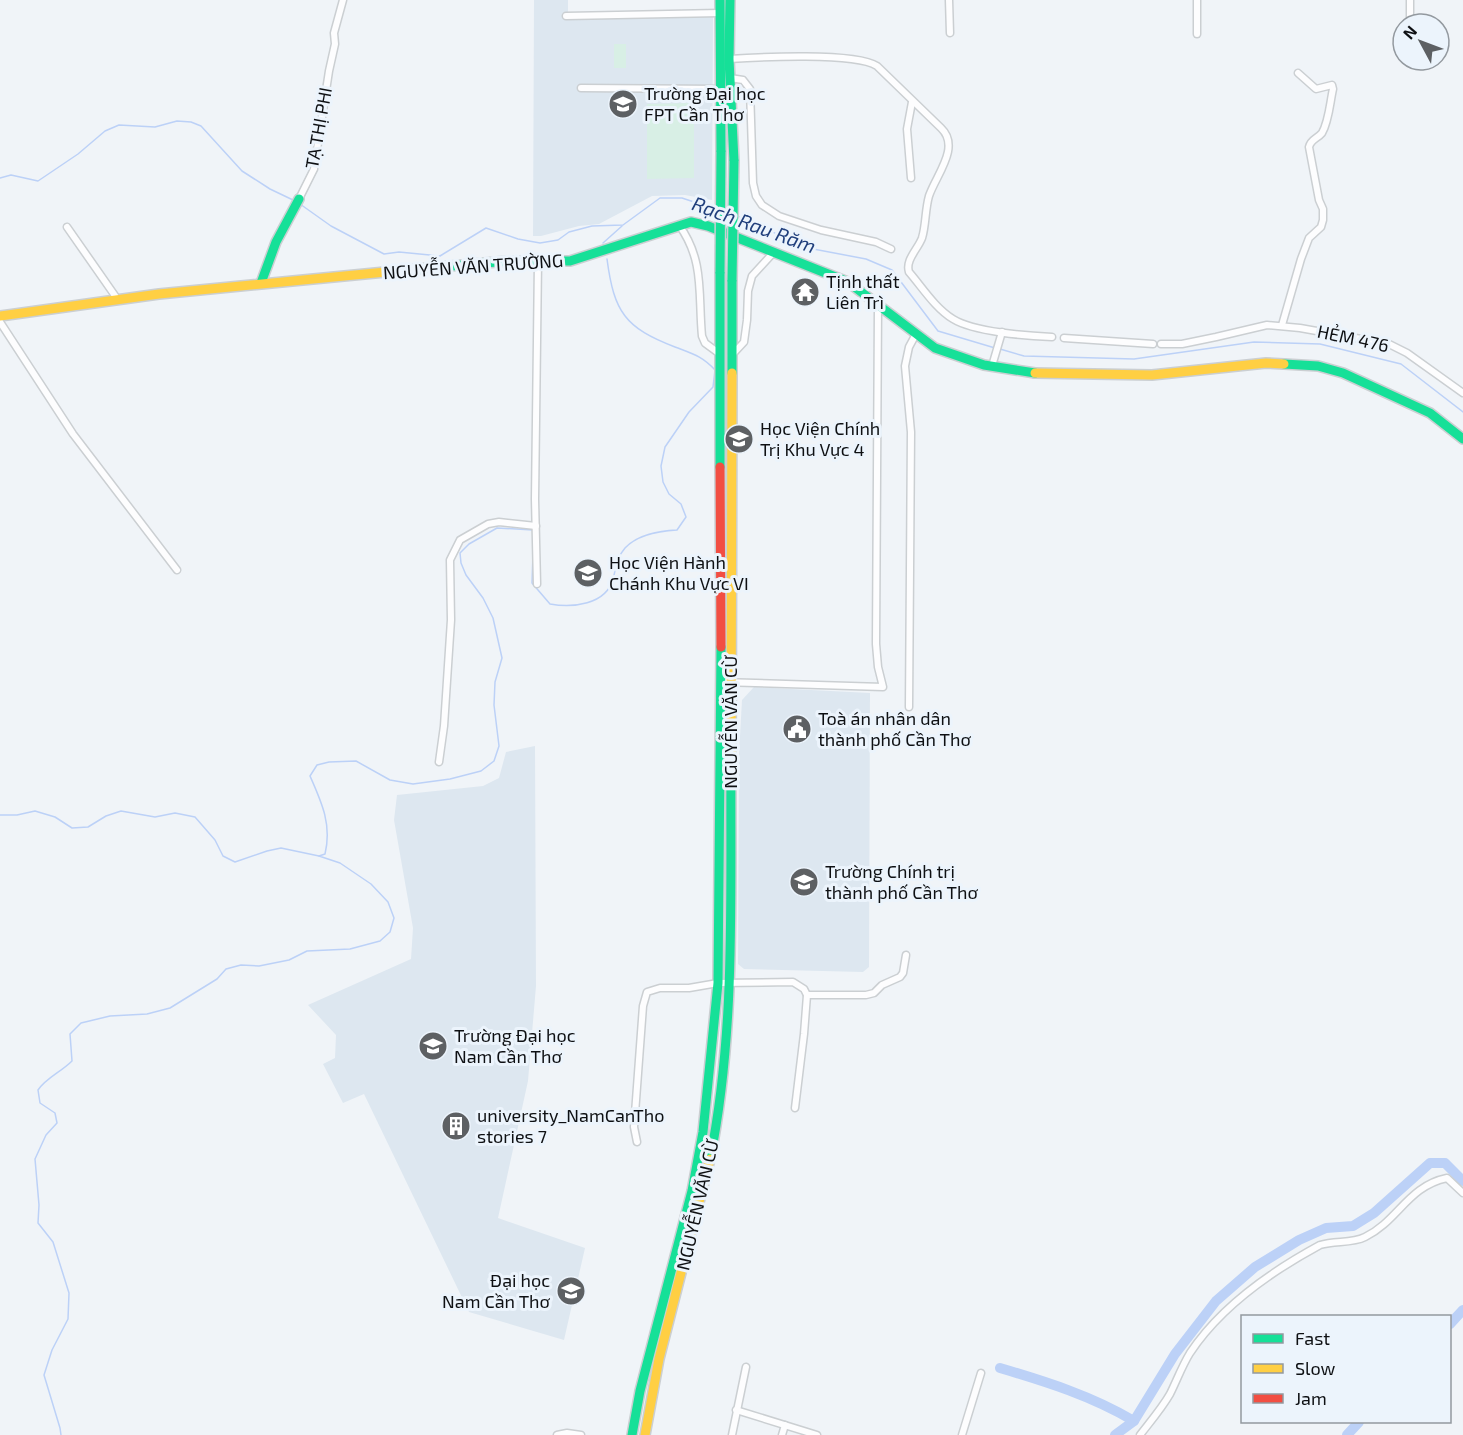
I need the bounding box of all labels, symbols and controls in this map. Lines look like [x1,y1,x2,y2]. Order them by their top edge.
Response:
north arrow [1391,12,1451,72]
text: N [1398,21,1420,42]
place label: Trường Đại học FPT Cần Thơ [644,82,766,125]
street label: TẠ THỊ PHI [300,85,336,170]
school or university icon: Trường Đại học FPT Cần Thơ [607,88,639,120]
water label: Rạch Rau Răm [689,191,820,258]
street label: NGUYỄN VĂN TRƯỜNG [382,248,564,283]
place label: Tịnh thất Liên Trì [826,270,900,313]
temple icon: Tịnh thất Liên Trì [789,276,821,308]
street label: HẺM 476 [1315,320,1391,356]
place label: Học Viện Chính Trị Khu Vực 4 [760,417,880,460]
school or university icon: Học Viện Chính Trị Khu Vực 4 [723,423,755,455]
place label: Học Viện Hành Chánh Khu Vực VI [609,551,749,594]
school or university icon: Học Viện Hành Chánh Khu Vực VI [572,557,604,589]
street label: NGUYỄN VĂN CỪ [718,655,741,789]
place label: Toà án nhân dân thành phố Cần Thơ [818,707,971,750]
public building icon: Toà án nhân dân thành phố Cần Thơ [781,713,813,745]
place label: Trường Chính trị thành phố Cần Thơ [825,860,978,903]
school or university icon: Trường Chính trị thành phố Cần Thơ [788,866,820,898]
place label: Trường Đại học Nam Cần Thơ [454,1024,576,1067]
school or university icon: Trường Đại học Nam Cần Thơ [417,1030,449,1062]
place label: university_NamCanTho stories 7 [477,1104,664,1147]
building icon: university_NamCanTho stories 7 [440,1110,472,1142]
street label: NGUYỄN VĂN CỪ [670,1137,723,1272]
place label: Đại học Nam Cần Thơ [442,1269,551,1312]
school or university icon: Đại học Nam Cần Thơ [555,1275,587,1307]
legend [1241,1315,1451,1423]
text: Fast [1295,1327,1330,1349]
text: Slow [1295,1357,1336,1379]
text: Jam [1295,1387,1327,1409]

